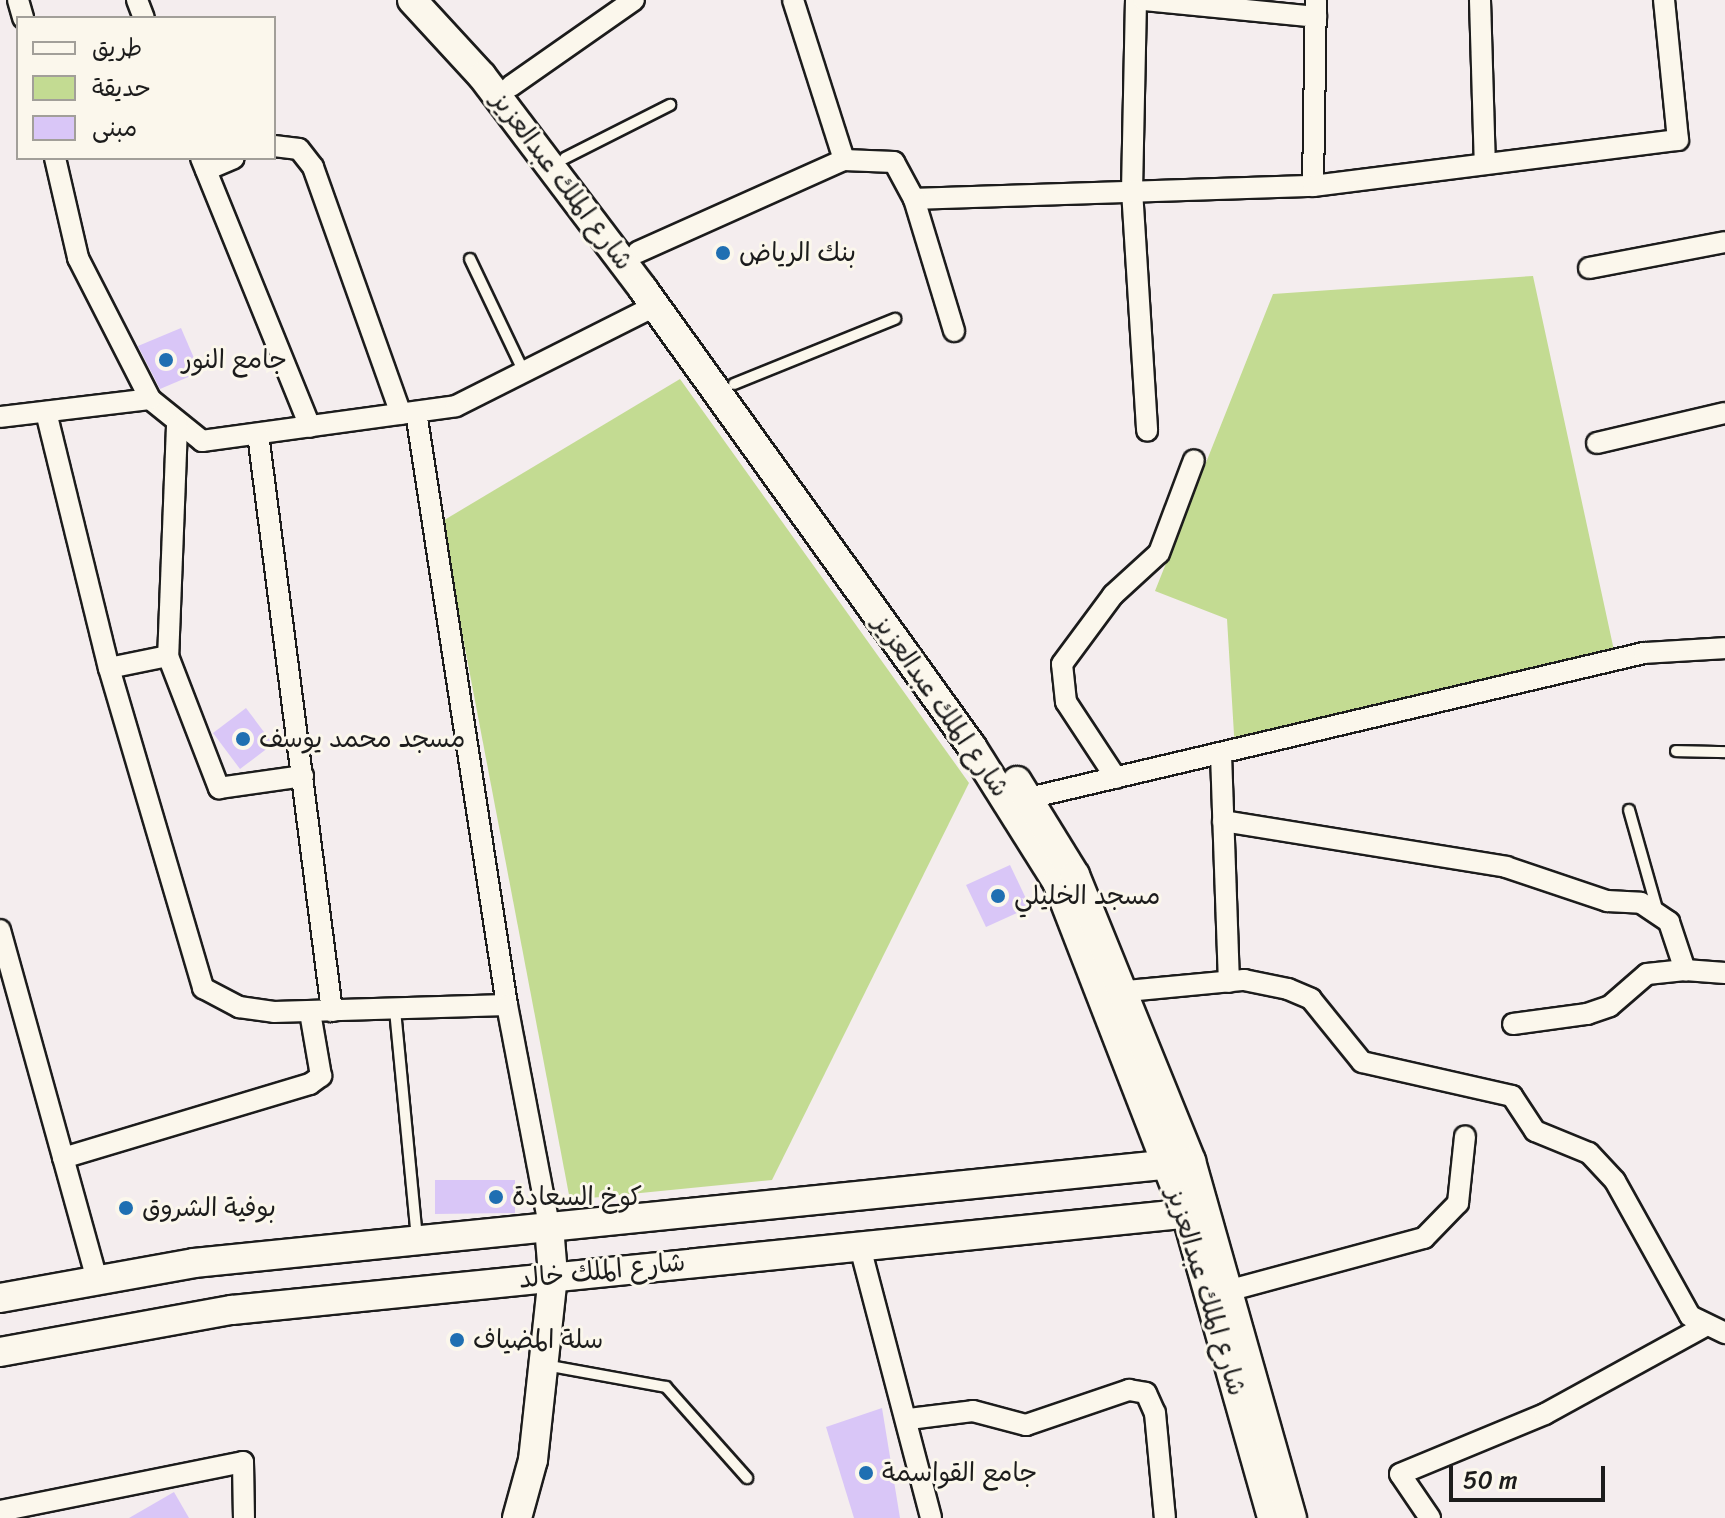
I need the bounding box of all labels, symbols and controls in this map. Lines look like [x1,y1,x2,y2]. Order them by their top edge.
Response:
legend [16,16,276,160]
text: طريق [92,27,142,69]
text: حديقة [92,67,151,109]
street label: شارع الملك عبدالعزيز [485,86,639,276]
text: مبنى [92,107,137,149]
place label: بنك الرياض [739,237,856,269]
marker: بنك الرياض [714,244,732,262]
place label: جامع النور [182,344,287,376]
marker: جامع النور [157,351,175,369]
street label: شارع الملك عبدالعزيز [866,609,1016,803]
place label: مسجد محمد يوسف [259,723,465,755]
marker: مسجد محمد يوسف [234,730,252,748]
place label: مسجد الخليلي [1014,880,1160,912]
marker: مسجد الخليلي [989,887,1007,905]
place label: كوخ السعادة [512,1181,642,1213]
street label: شارع الملك عبدالعزيز [1160,1184,1252,1400]
marker: كوخ السعادة [487,1188,505,1206]
place label: بوفية الشروق [142,1192,276,1224]
marker: بوفية الشروق [117,1199,135,1217]
street label: شارع الملك خالد [517,1247,687,1295]
place label: سلة المضياف [473,1324,603,1356]
marker: سلة المضياف [448,1331,466,1349]
scale bar [1453,1450,1609,1500]
place label: جامع القواسمة [882,1457,1037,1489]
text: 50 m [1463,1459,1518,1501]
marker: جامع القواسمة [857,1464,875,1482]

